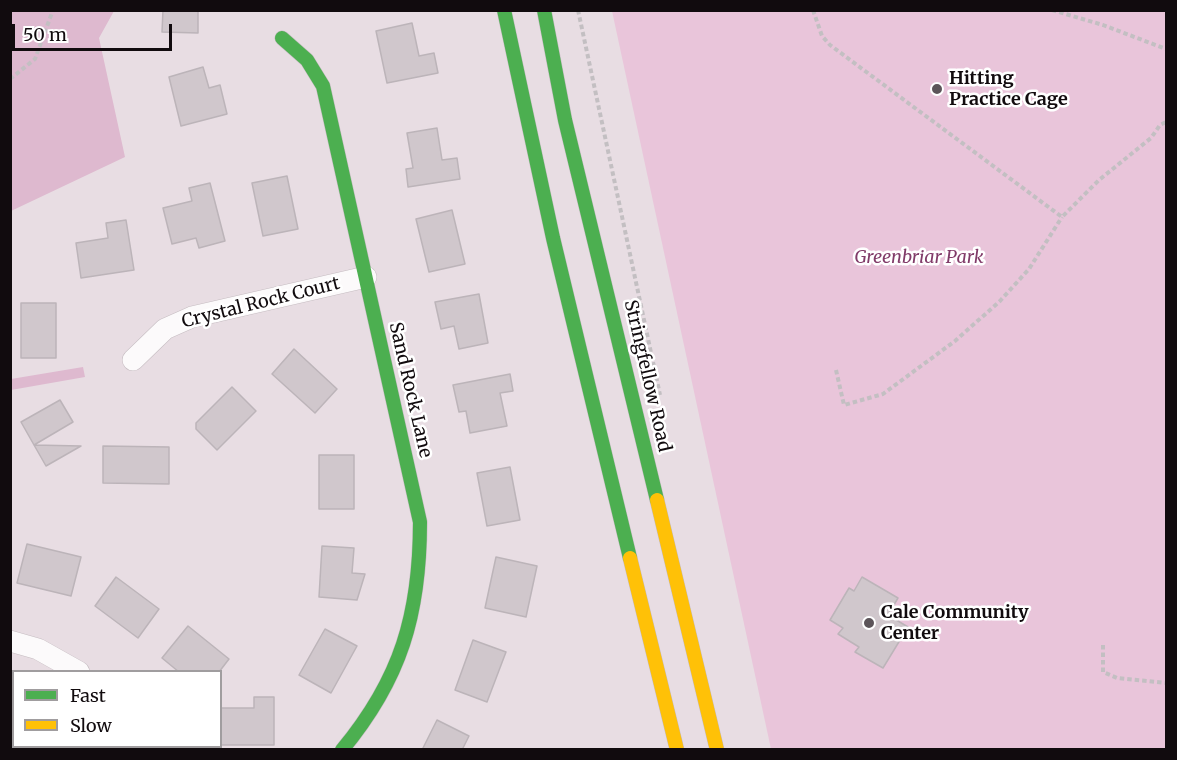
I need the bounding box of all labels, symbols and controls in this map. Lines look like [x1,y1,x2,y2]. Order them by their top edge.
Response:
scale bar [15,12,176,50]
text: 50 m [23,23,67,46]
place label: Hitting Practice Cage [949,68,1068,110]
marker: Hitting Practice Cage [930,82,944,96]
park label: Greenbriar Park [854,247,984,269]
street label: Crystal Rock Court [180,273,342,333]
street label: Stringfellow Road [619,298,675,454]
street label: Sand Rock Lane [384,320,436,460]
place label: Cale Community Center [881,602,1029,644]
marker: Cale Community Center [862,616,876,630]
legend [12,670,222,748]
text: Fast [70,684,106,707]
text: Slow [70,714,112,737]

